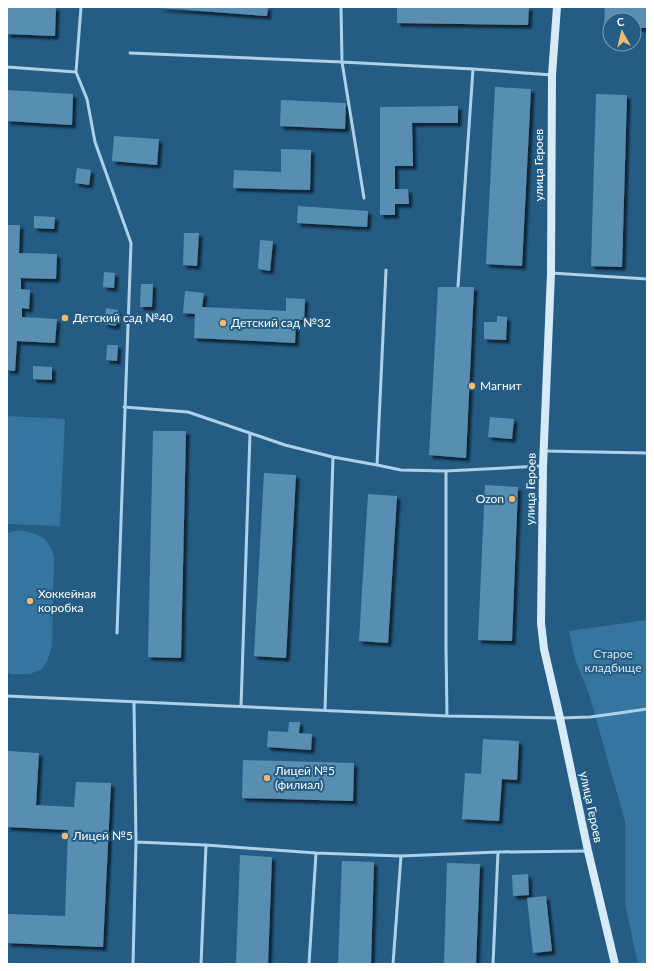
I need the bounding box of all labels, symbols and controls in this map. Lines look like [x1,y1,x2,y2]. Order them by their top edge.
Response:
north arrow [602,12,642,52]
text: С [616,15,626,29]
street label: улица Героев [531,129,546,201]
place label: Детский сад №40 [73,310,173,325]
marker: Детский сад №40 [60,313,70,323]
place label: Детский сад №32 [231,315,331,330]
marker: Детский сад №32 [218,318,228,328]
place label: Магнит [480,378,522,393]
marker: Магнит [467,381,477,391]
street label: улица Героев [522,453,539,525]
place label: Ozon [476,491,504,506]
marker: Ozon [507,494,517,504]
place label: Хоккейная коробка [38,586,96,615]
marker: Хоккейная коробка [25,596,35,606]
park label: Старое кладбище [585,646,641,675]
place label: Лицей №5 (филиал) [274,763,335,792]
street label: улица Героев [577,770,606,844]
marker: Лицей №5 (филиал) [262,773,272,783]
place label: Лицей №5 [72,828,133,843]
marker: Лицей №5 [60,831,70,841]

